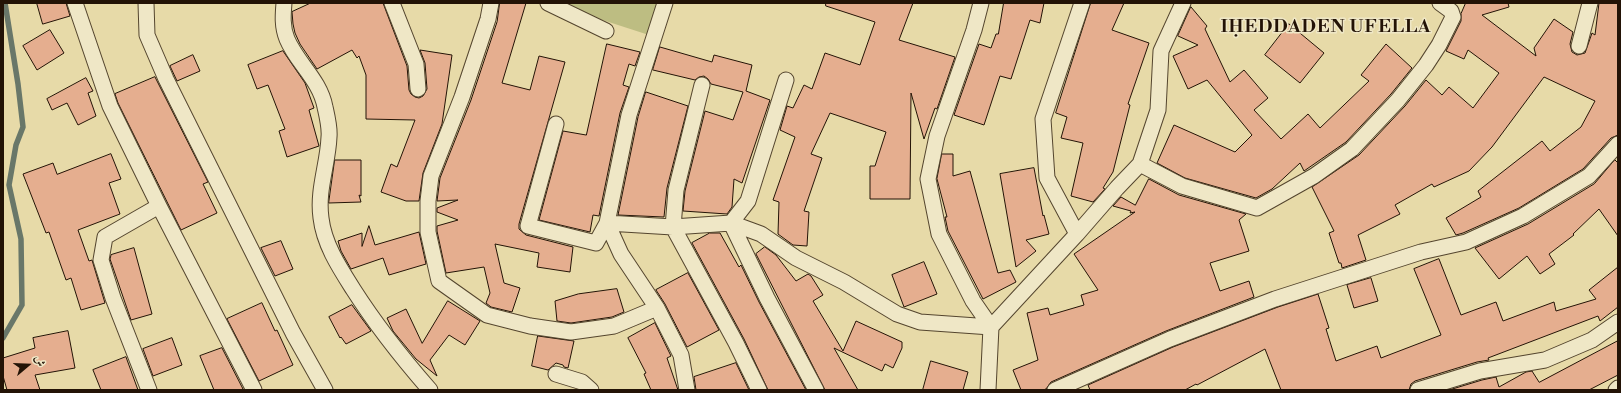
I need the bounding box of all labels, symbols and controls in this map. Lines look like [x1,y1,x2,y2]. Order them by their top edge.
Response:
district label: IḤEDDADEN UFELLA [1221,17,1431,39]
north arrow [8,345,48,385]
text: ش [31,354,48,369]

